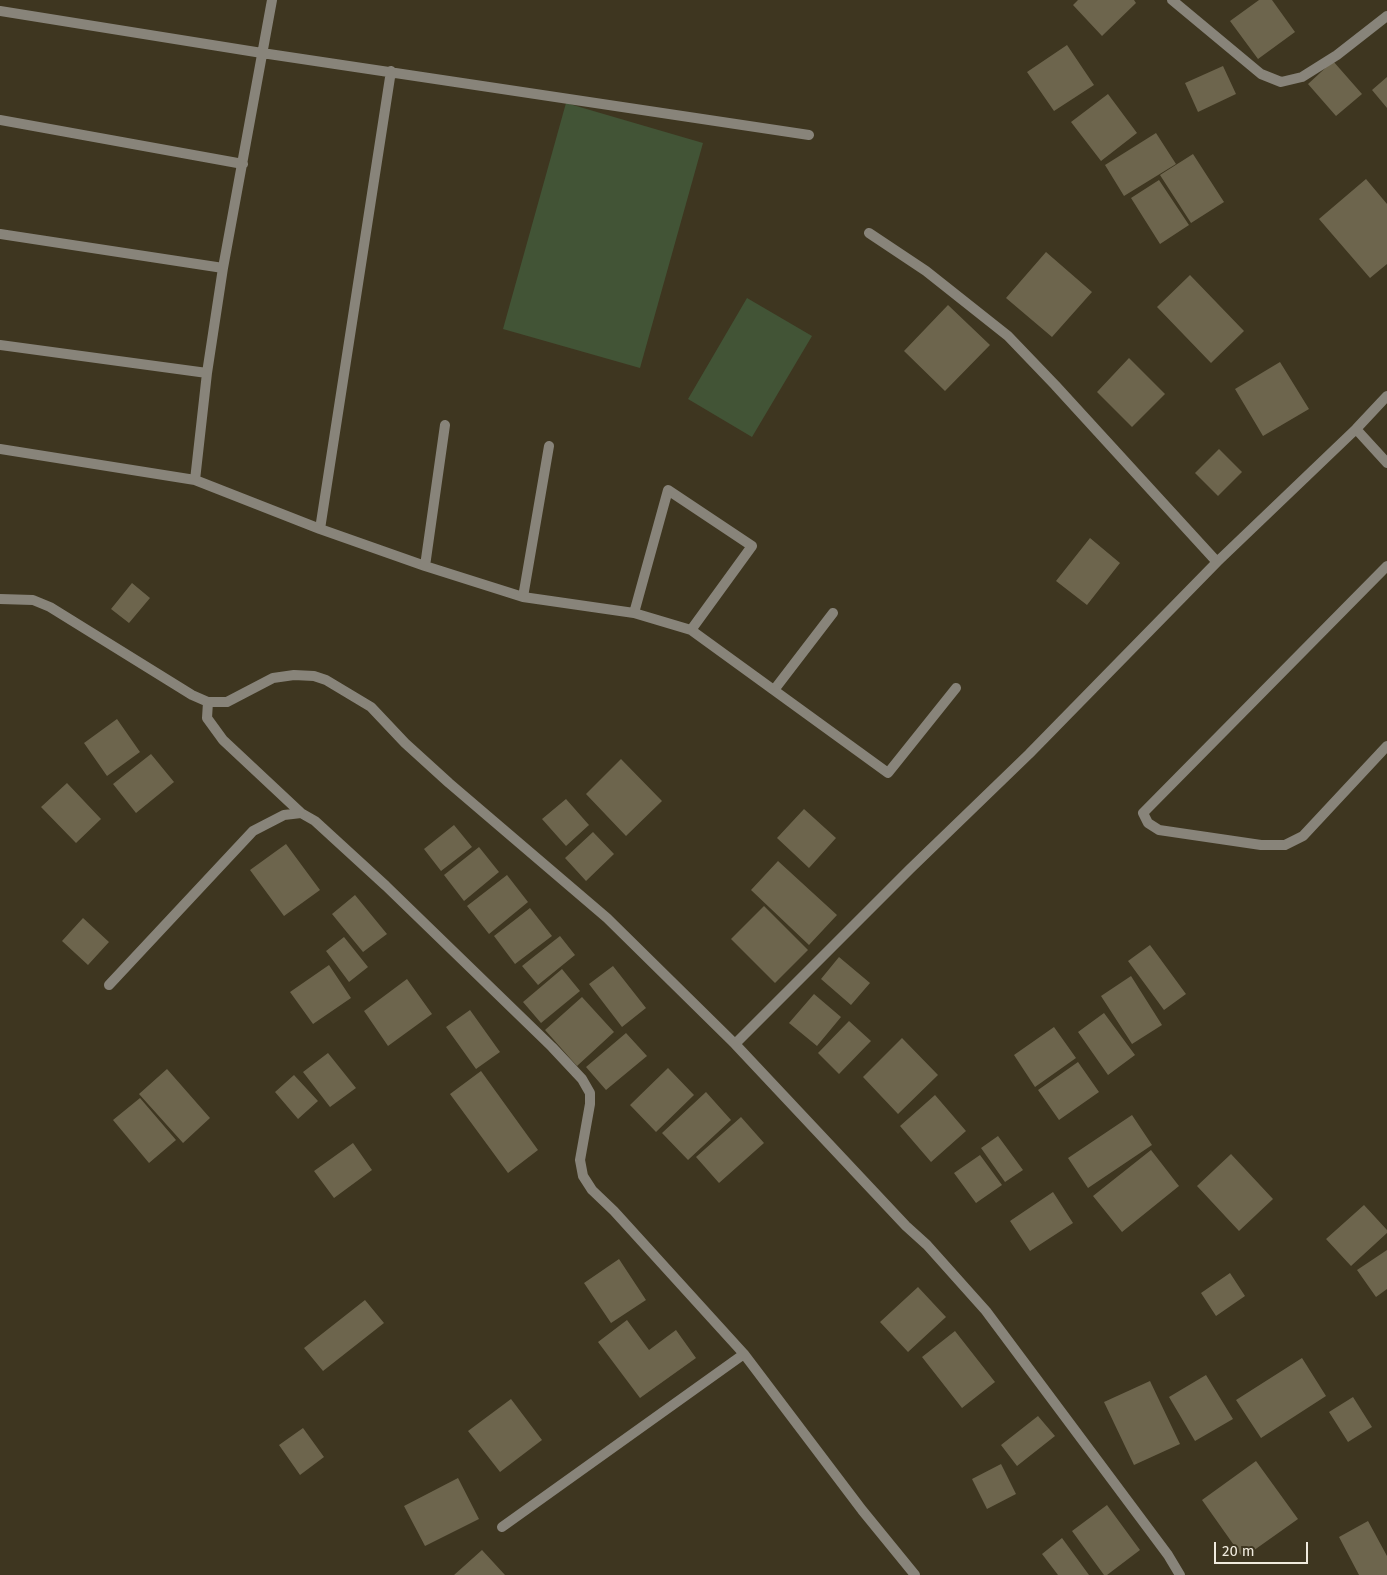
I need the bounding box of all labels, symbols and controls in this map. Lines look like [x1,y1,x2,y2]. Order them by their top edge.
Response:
scale bar [1217,1532,1311,1564]
text: 20 m [1222,1542,1255,1560]

